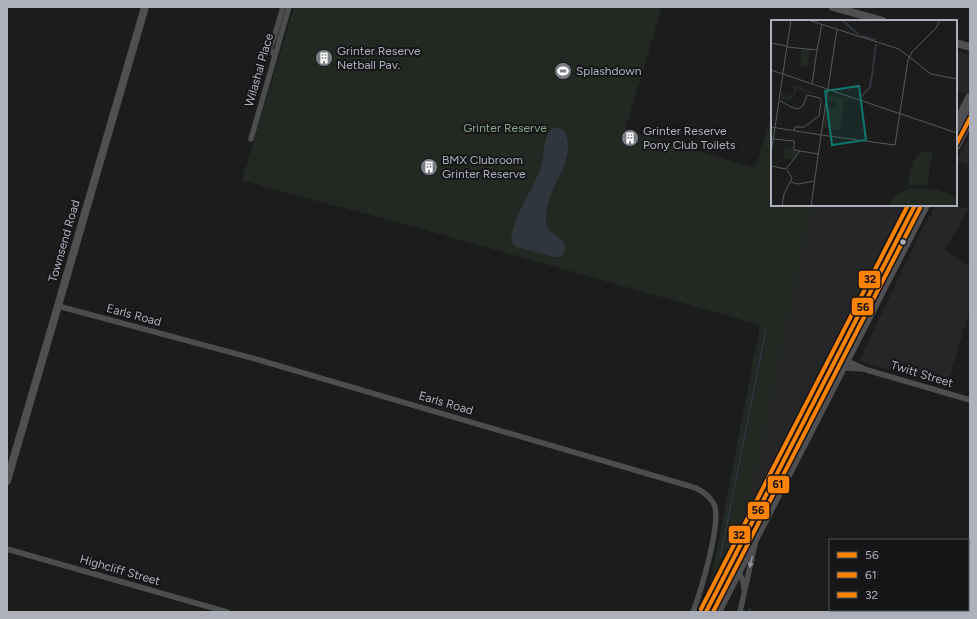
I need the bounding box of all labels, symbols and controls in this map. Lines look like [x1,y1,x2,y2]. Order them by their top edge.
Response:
inset map [771,20,957,206]
street label: Wilashal Place [242,31,276,108]
place label: Grinter Reserve Netball Pav. [337,44,421,72]
building icon: Grinter Reserve Netball Pav. [314,48,334,68]
sports icon: Splashdown [553,61,573,81]
place label: Splashdown [576,64,642,78]
park label: Grinter Reserve [463,121,547,135]
place label: Grinter Reserve Pony Club Toilets [643,124,736,152]
building icon: Grinter Reserve Pony Club Toilets [620,128,640,148]
place label: BMX Clubroom Grinter Reserve [442,153,526,181]
building icon: BMX Clubroom Grinter Reserve [419,157,439,177]
street label: Townsend Road [46,198,82,284]
unlabelled marker [898,237,908,247]
line badge: 32 [858,270,881,289]
text: 32 [864,273,876,286]
line badge: 56 [851,297,874,316]
street label: Earls Road [105,301,163,329]
text: 56 [857,301,870,314]
street label: Twitt Street [889,358,955,390]
street label: Earls Road [417,389,475,417]
line badge: 61 [767,475,790,494]
text: 61 [772,478,784,491]
line badge: 56 [747,501,770,520]
text: 56 [752,504,765,517]
line badge: 32 [728,525,751,544]
text: 32 [733,529,745,542]
legend [829,539,969,611]
text: 56 [865,548,879,562]
street label: Highcliff Street [78,552,162,588]
one-way arrow [748,556,754,569]
text: 61 [865,568,877,582]
text: 32 [865,588,878,602]

